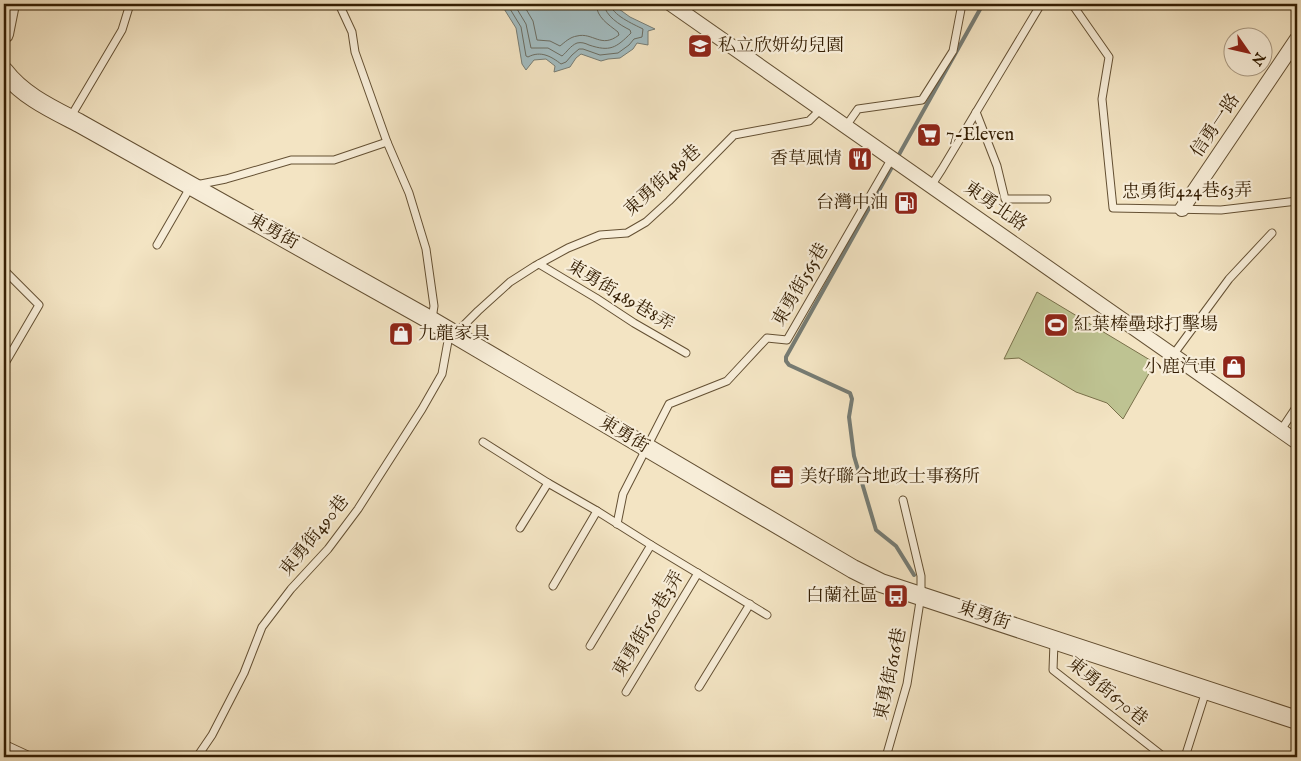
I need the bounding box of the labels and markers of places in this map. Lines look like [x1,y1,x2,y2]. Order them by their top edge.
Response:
school or university icon: 私立欣妍幼兒園 [687,33,713,59]
place label: 私立欣妍幼兒園 [718,35,844,58]
supermarket icon: 7-Eleven [916,122,942,148]
place label: 7-Eleven [946,124,1015,147]
restaurant icon: 香草風情 [847,146,873,172]
place label: 香草風情 [770,148,842,171]
fuel station icon: 台灣中油 [893,190,919,216]
place label: 台灣中油 [816,192,888,215]
sports icon: 紅葉棒壘球打擊場 [1043,312,1069,338]
place label: 紅葉棒壘球打擊場 [1074,314,1218,337]
shop icon: 九龍家具 [388,321,414,347]
place label: 九龍家具 [418,323,490,346]
shop icon: 小鹿汽車 [1221,354,1247,380]
place label: 小鹿汽車 [1144,356,1216,379]
office icon: 美好聯合地政士事務所 [769,464,795,490]
place label: 美好聯合地政士事務所 [800,466,980,489]
bus stop icon: 白蘭社區 [883,583,909,609]
place label: 白蘭社區 [806,585,878,608]

